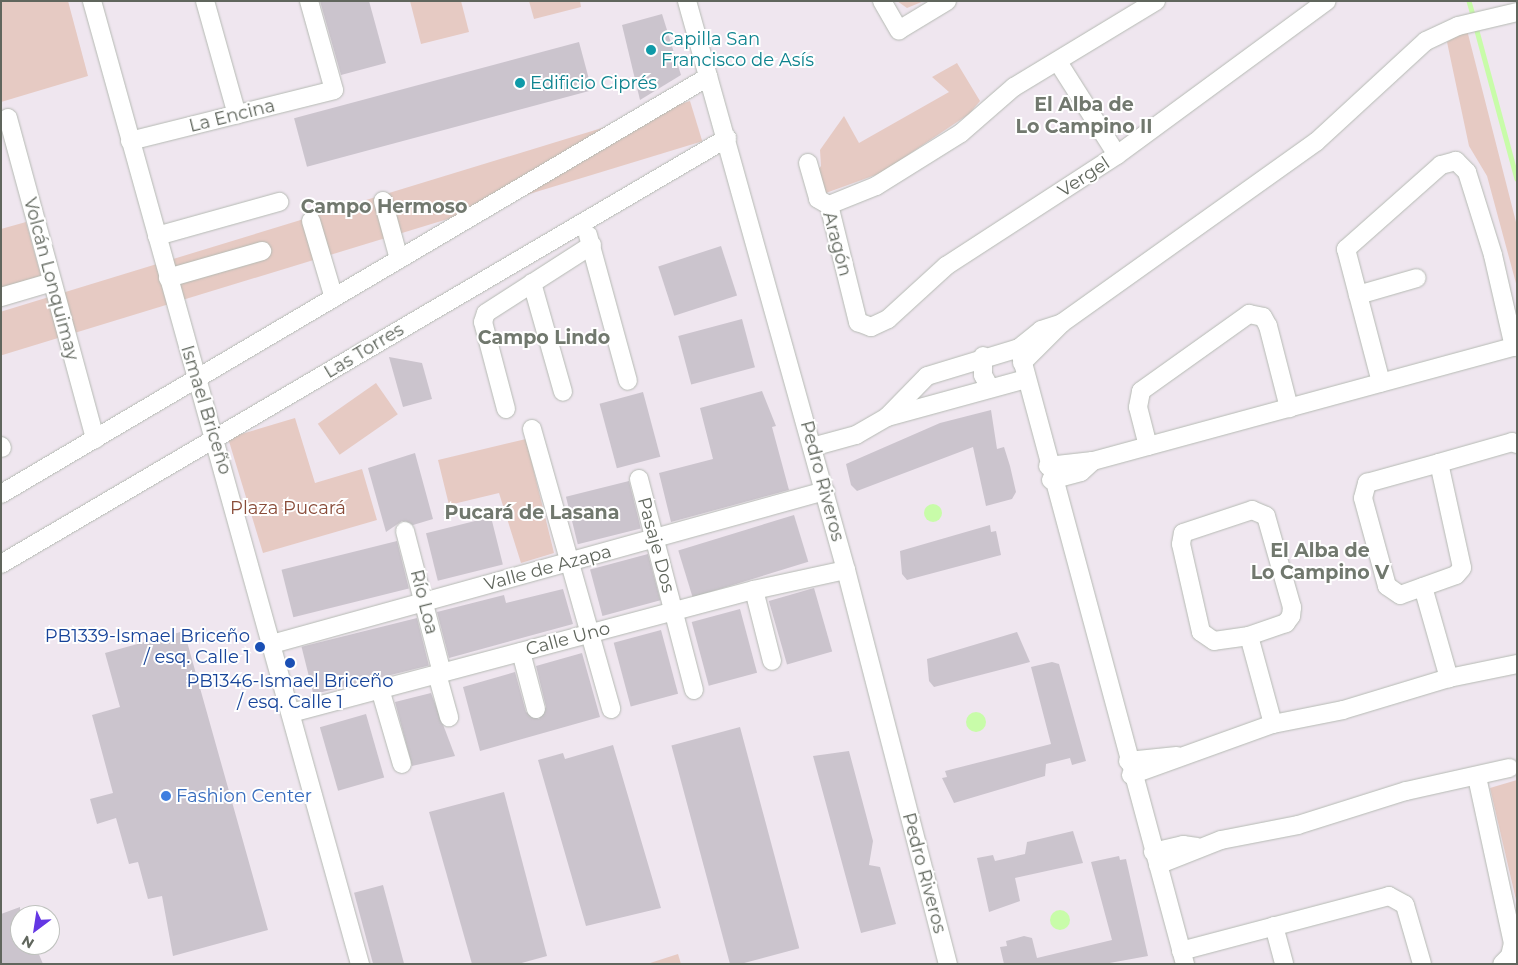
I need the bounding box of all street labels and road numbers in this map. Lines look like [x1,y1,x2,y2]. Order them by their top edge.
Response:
street label: La Encina [187,95,277,137]
street label: Vergel [1054,152,1114,202]
street label: Volcán Lonquimay [19,195,83,363]
street label: Aragón [818,209,856,279]
street label: Las Torres [320,319,408,383]
street label: Ismael Briceño [176,343,236,477]
street label: Pedro Riveros [796,418,848,544]
street label: Pasaje Dos [633,495,679,595]
street label: Valle de Azapa [482,541,614,595]
street label: Río Loa [406,567,442,637]
street label: Calle Uno [524,617,612,661]
street label: Pedro Riveros [898,810,950,936]

